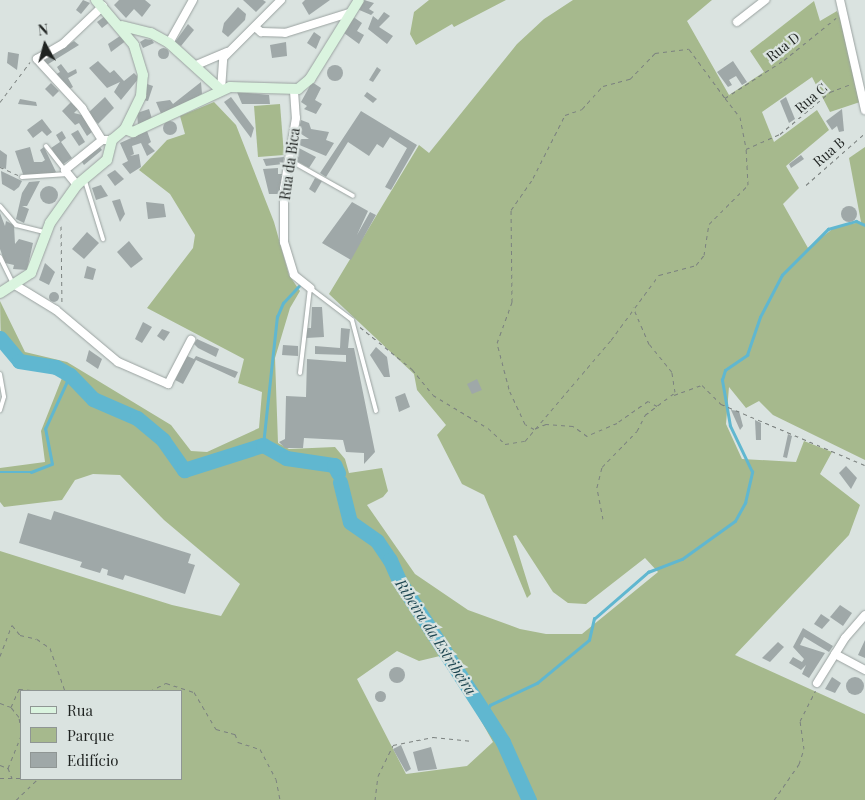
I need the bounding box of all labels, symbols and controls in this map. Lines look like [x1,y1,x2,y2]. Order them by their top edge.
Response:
north arrow [20,20,70,70]
text: N [37,20,49,40]
street label: Rua D [763,29,803,65]
street label: Rua C [791,79,831,117]
street label: Rua da Bica [277,127,303,201]
street label: Rua B [810,134,848,170]
water label: Ribeira da Estribeira [392,576,480,698]
legend [20,690,182,780]
text: Rua [67,700,93,720]
text: Parque [67,725,114,745]
text: Edifício [67,750,119,770]

